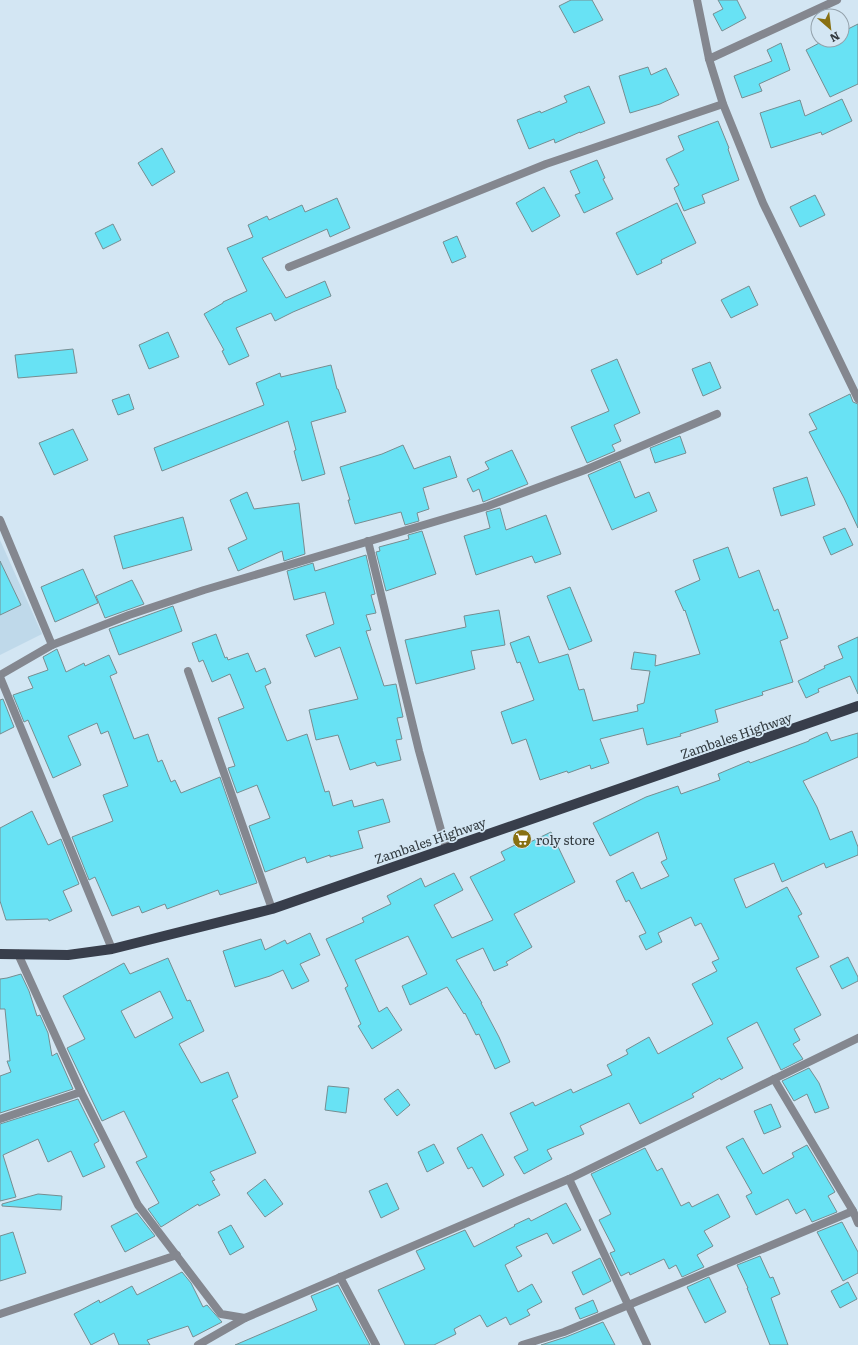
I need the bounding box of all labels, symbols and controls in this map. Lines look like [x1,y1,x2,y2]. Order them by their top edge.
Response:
north arrow [810,8,850,48]
text: N [827,28,843,47]
street label: Zambales Highway [678,707,795,763]
street label: Zambales Highway [372,812,489,868]
supermarket icon: roly store [511,828,533,850]
place label: roly store [536,830,595,849]

